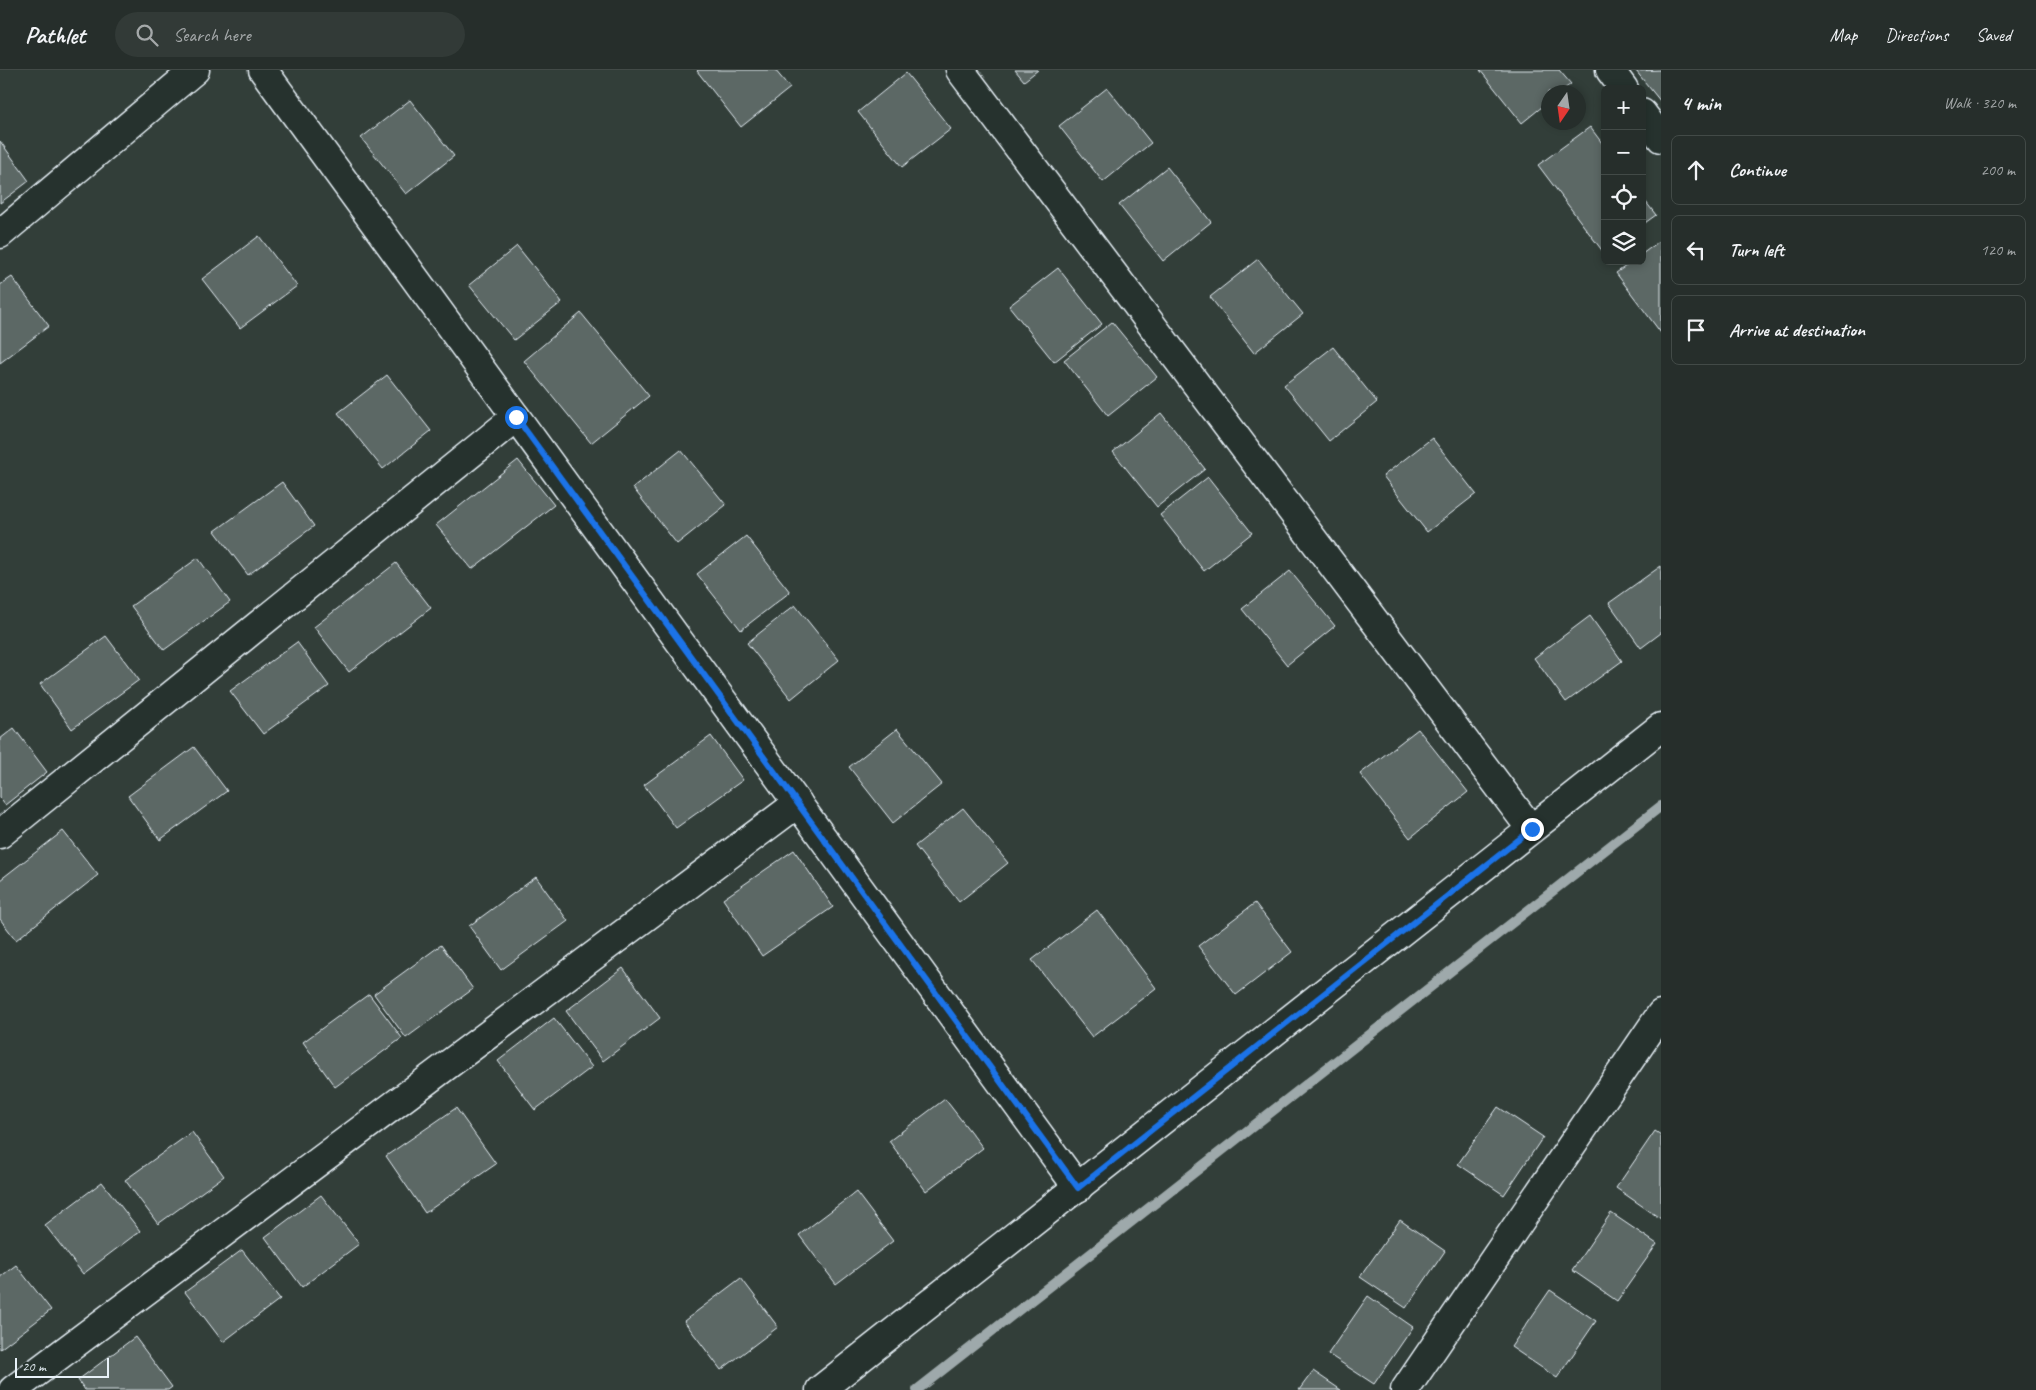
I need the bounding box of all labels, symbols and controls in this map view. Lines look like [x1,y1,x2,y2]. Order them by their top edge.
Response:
search box [115,12,465,57]
text: Pathlet [25,20,85,50]
icon: search [133,21,161,49]
text: Search here [173,23,251,47]
text: Map [1830,24,1857,46]
text: Directions [1885,24,1948,46]
text: Saved [1976,24,2011,46]
north arrow [1541,85,1586,130]
map controls [1601,85,1646,265]
button: + [1601,85,1646,130]
text: 4 min [1681,90,1721,116]
text: Walk · 320 m [1944,93,2016,113]
button: − [1601,130,1646,175]
icon: ahead [1682,156,1710,184]
text: Continue [1729,158,1786,182]
text: 200 m [1981,160,2015,180]
button: locate [1601,175,1646,220]
button: layers [1601,220,1646,265]
icon: left [1682,236,1710,264]
text: Turn left [1729,238,1784,262]
text: 120 m [1981,240,2015,260]
icon: arrive [1682,316,1710,344]
text: Arrive at destination [1729,318,1865,342]
route start [505,406,528,429]
route end [1521,818,1544,841]
scale bar [15,1355,109,1378]
text: 20 m [22,1358,46,1375]

